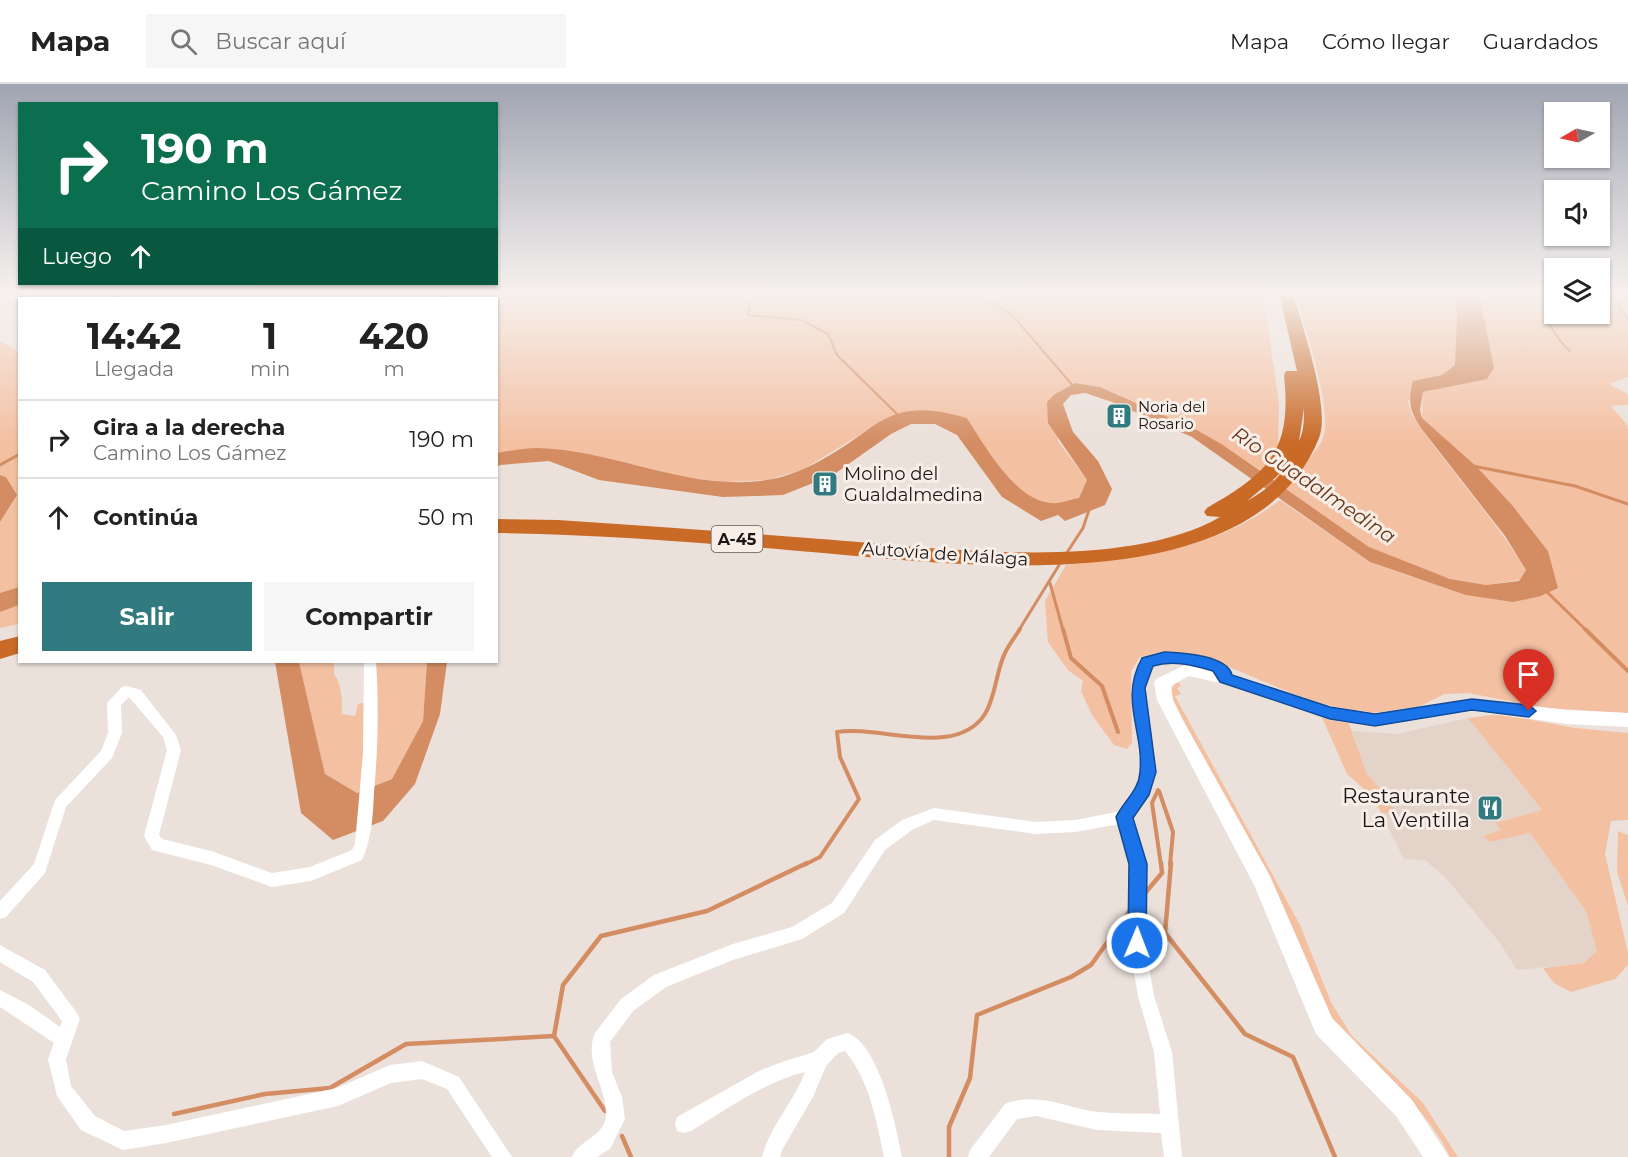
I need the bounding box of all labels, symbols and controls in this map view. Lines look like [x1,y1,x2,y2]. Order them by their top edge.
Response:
search box [146,14,566,68]
text: Mapa [30,24,110,58]
icon: search [167,25,200,58]
text: Buscar aquí [215,28,346,55]
text: Mapa [1230,29,1289,54]
text: Cómo llegar [1322,29,1450,54]
text: Guardados [1483,29,1598,54]
north arrow [1544,102,1610,168]
map controls [1544,102,1610,324]
text: 190 m [141,122,269,174]
icon: right [42,126,120,204]
text: Camino Los Gámez [141,174,402,207]
button: sound [1544,180,1610,246]
icon: ahead [124,240,157,273]
text: Luego [42,243,112,270]
button: layers [1544,258,1610,324]
text: 14:42 [87,314,181,358]
text: 1 [263,314,277,358]
text: 420 [359,314,429,358]
text: Llegada [94,357,174,381]
text: min [250,357,290,381]
text: m [383,357,405,381]
place label: Noria del Rosario [1138,397,1206,433]
building icon: Noria del Rosario [1104,401,1134,431]
text: Gira a la derecha [93,414,285,441]
water label: Río Guadalmedina [1228,421,1400,549]
icon: right [42,423,75,456]
text: 190 m [409,426,474,453]
text: Camino Los Gámez [93,441,287,465]
place label: Molino del Gualdalmedina [844,463,983,506]
building icon: Molino del Gualdalmedina [810,469,840,499]
icon: ahead [42,501,75,534]
text: Continúa [93,504,198,531]
text: 50 m [418,504,474,531]
road number: A-45 [712,526,762,552]
street label: Autovía de Málaga [861,537,1029,571]
button: Salir [42,582,252,651]
button: Compartir [264,582,474,651]
pin [1503,649,1554,711]
icon: arrive [1512,658,1545,691]
place label: Restaurante La Ventilla [1342,783,1470,832]
restaurant icon: Restaurante La Ventilla [1475,793,1505,823]
position arrow [1105,911,1169,975]

